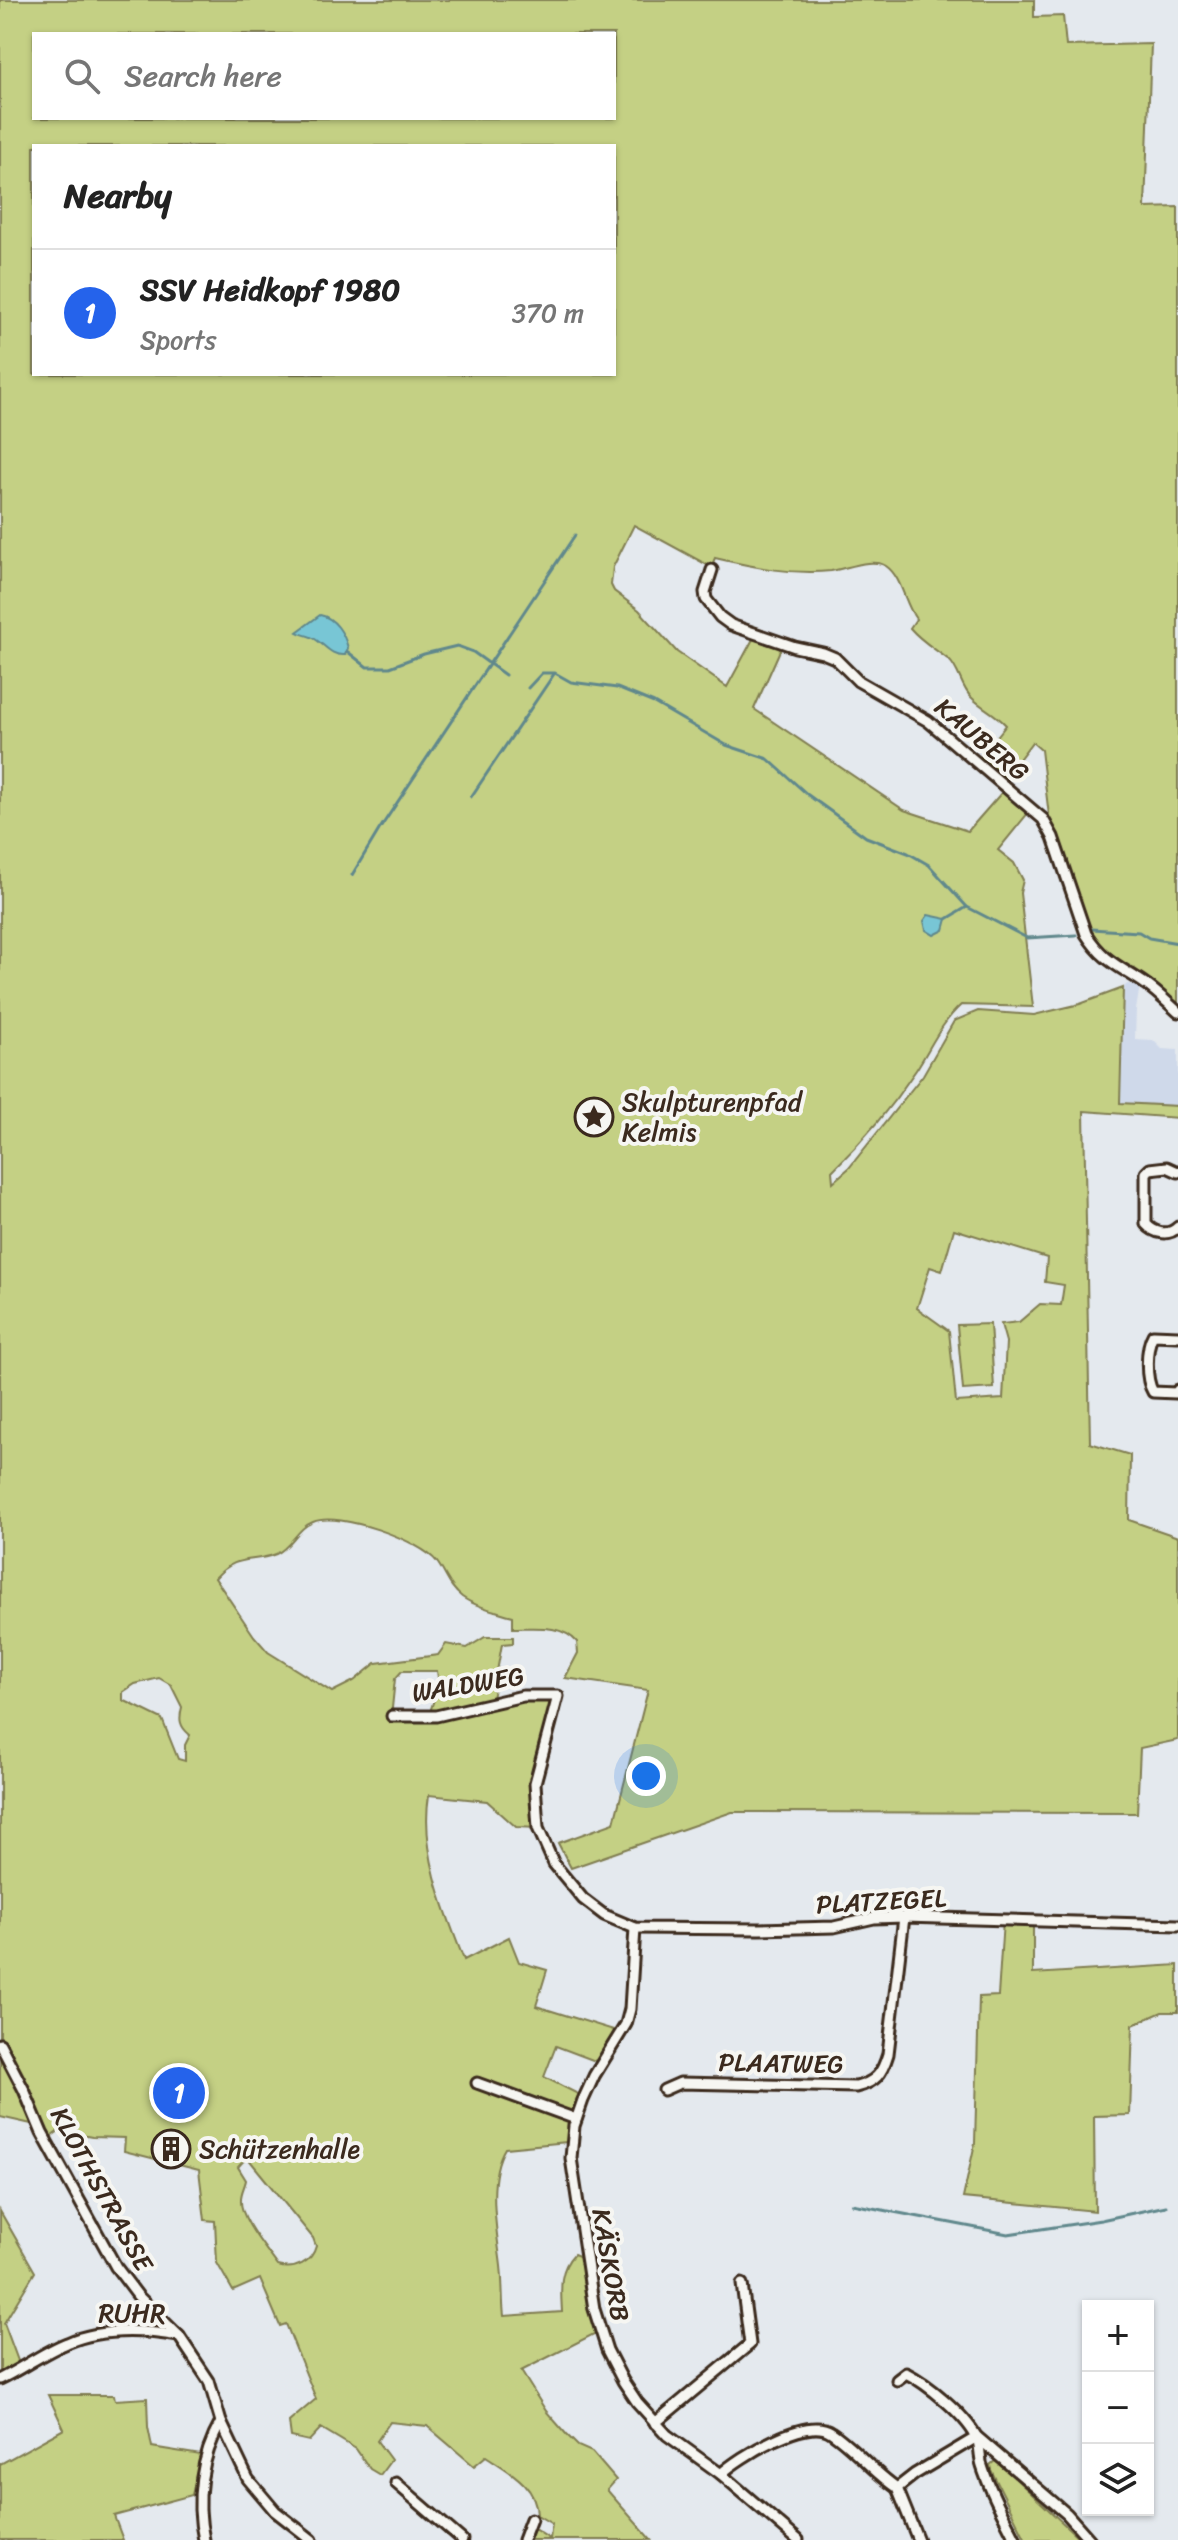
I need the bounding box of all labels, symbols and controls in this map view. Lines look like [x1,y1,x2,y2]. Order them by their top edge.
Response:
search box [32,32,616,120]
text: Search here [124,49,282,103]
icon: search [60,54,104,98]
text: Nearby [64,166,172,226]
text: SSV Heidkopf 1980 [140,263,400,317]
text: 1 [84,290,96,336]
text: 370 m [512,290,584,336]
text: Sports [140,317,216,363]
street label: KAUBERG [924,685,1040,793]
place label: Skulpturenpfad Kelmis [622,1079,804,1155]
place icon: Skulpturenpfad Kelmis [573,1096,615,1138]
street label: WALDWEG [408,1652,528,1716]
your location [626,1756,666,1796]
street label: PLATZEGEL [815,1875,947,1927]
street label: PLAATWEG [718,2039,844,2087]
pin: 1 [153,2063,205,2123]
street label: KLOTHSTRASSE [38,2098,167,2281]
place label: Schützenhalle [199,2126,361,2172]
building icon: Schützenhalle [150,2128,192,2170]
street label: KÄSKORB [578,2205,644,2325]
street label: RUHR [99,2290,165,2336]
map controls [1082,2300,1154,2516]
button: + [1082,2300,1154,2372]
button: − [1082,2372,1154,2444]
button: layers [1082,2444,1154,2516]

